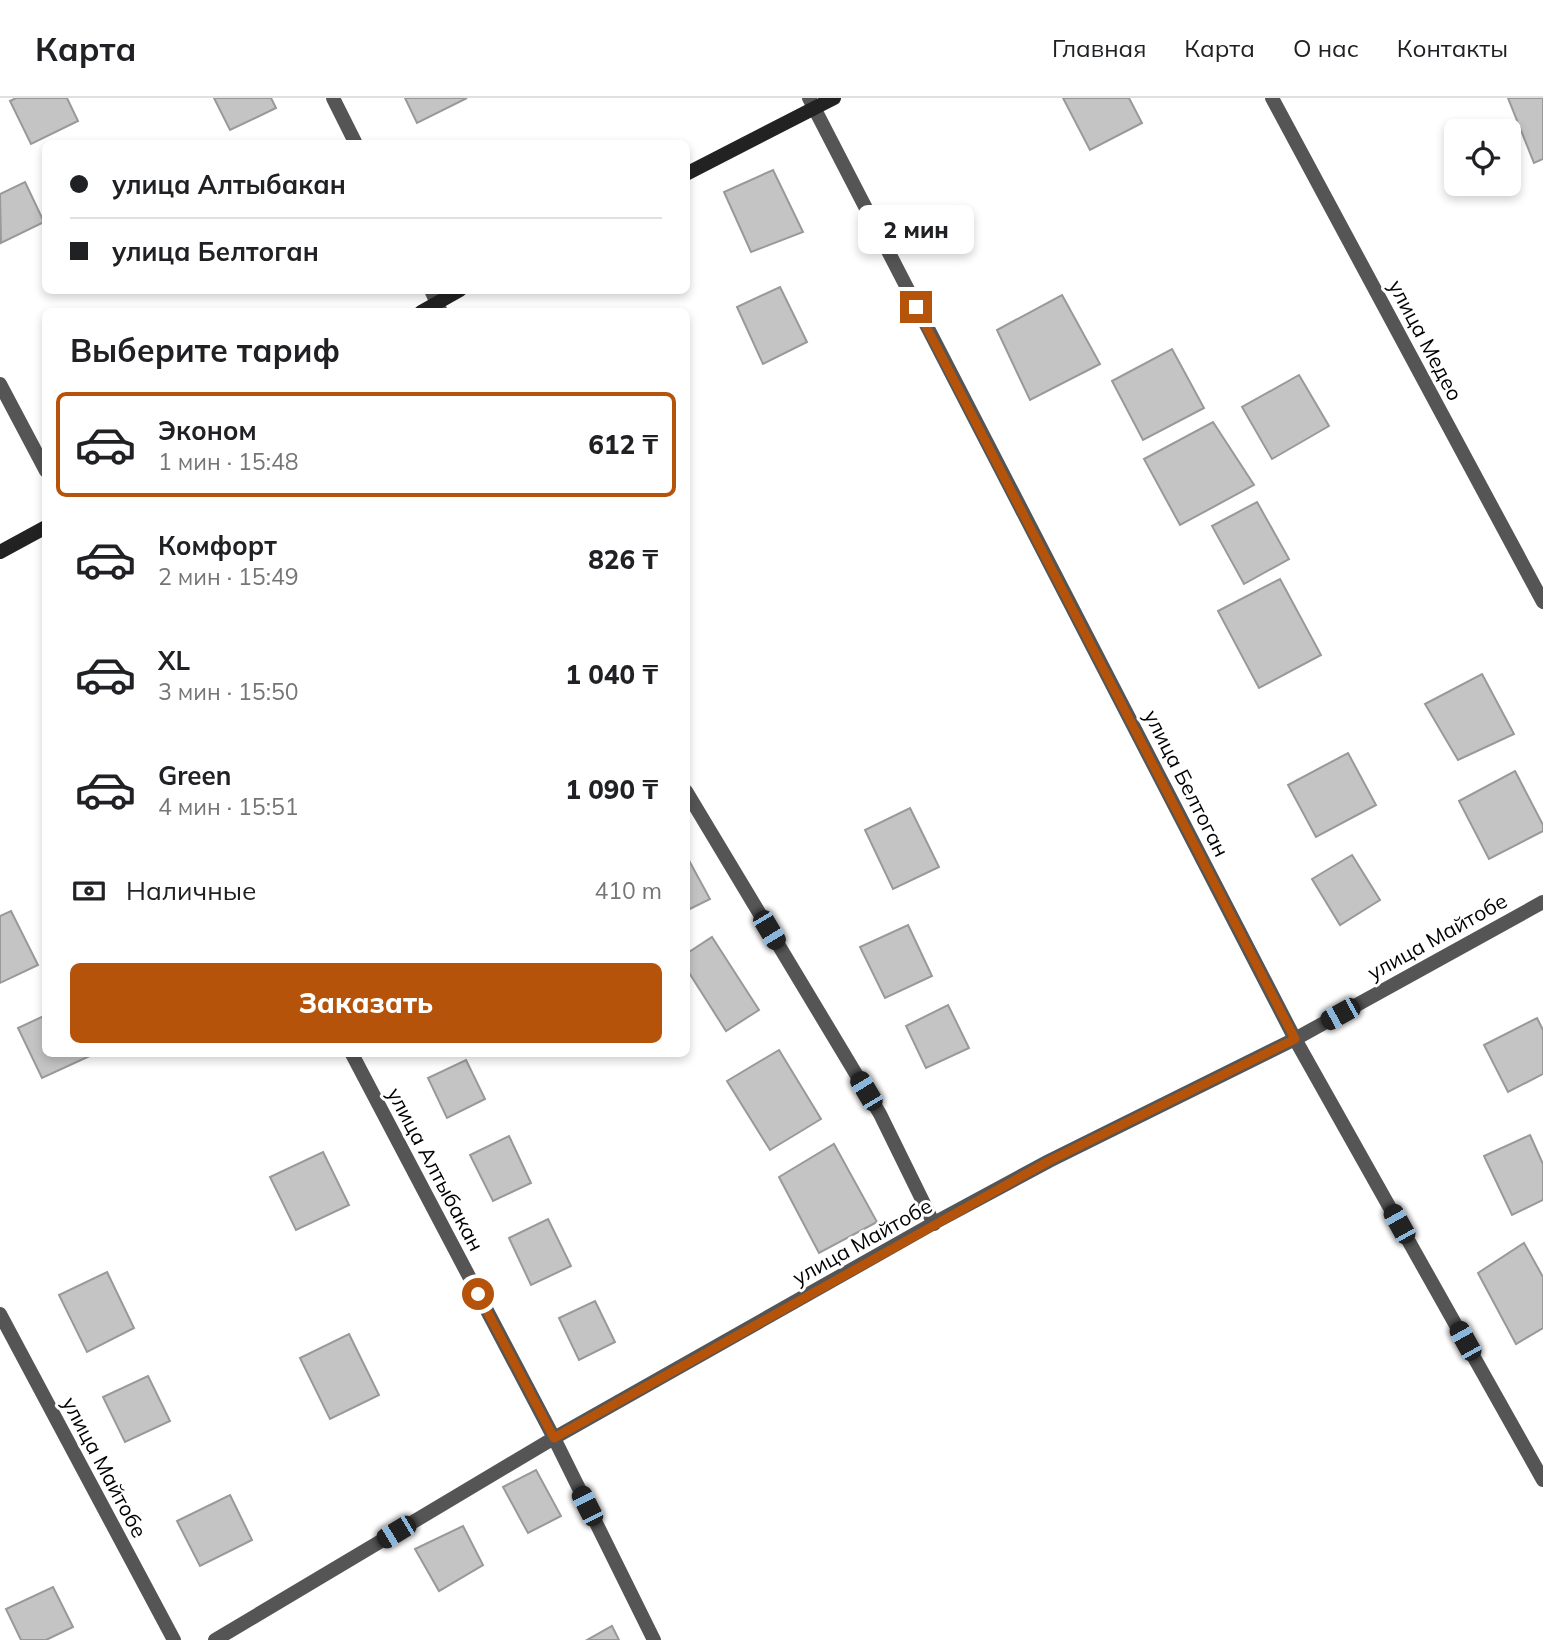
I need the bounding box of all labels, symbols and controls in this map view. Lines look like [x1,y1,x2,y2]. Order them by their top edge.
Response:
text: Карта [35,28,137,69]
text: Главная [1052,33,1146,63]
text: Карта [1184,33,1255,63]
text: О нас [1293,33,1359,63]
text: Контакты [1397,33,1508,63]
map controls [1444,119,1521,196]
button: locate [1444,119,1521,196]
text: улица Алтыбакан [112,168,346,201]
callout: 2 мин [858,206,974,254]
text: 2 мин [883,215,949,244]
text: улица Белтоган [112,235,319,268]
street label: улица Медео [1383,275,1469,405]
route end [900,291,932,323]
text: Выберите тариф [70,330,340,370]
icon: car [74,413,137,476]
text: Эконом [158,414,257,447]
text: 612 ₸ [588,428,658,461]
text: 1 мин · 15:48 [158,447,298,476]
icon: car [74,528,137,591]
text: Комфорт [158,529,277,562]
text: 826 ₸ [588,543,658,576]
text: 2 мин · 15:49 [158,562,298,591]
icon: car [74,643,137,706]
text: XL [158,644,190,677]
text: 1 040 ₸ [565,658,658,691]
text: 3 мин · 15:50 [158,677,298,706]
street label: улица Белтоган [1139,705,1235,861]
icon: car [74,758,137,821]
text: Green [158,759,231,792]
text: 1 090 ₸ [565,773,658,806]
text: 4 мин · 15:51 [158,792,298,821]
icon: cash [70,872,108,910]
text: Наличные [126,874,256,907]
text: 410 m [594,876,662,905]
street label: улица Майтобе [1363,887,1511,985]
car [750,907,789,953]
button: Заказать [70,963,662,1043]
car [1317,995,1364,1033]
car [847,1068,886,1114]
street label: улица Алтыбакан [382,1083,490,1255]
street label: улица Майтобе [788,1192,936,1290]
car [1380,1201,1419,1247]
route start [462,1278,494,1310]
car [1446,1318,1485,1364]
street label: улица Майтобе [57,1392,153,1542]
car [569,1483,606,1529]
car [373,1512,420,1552]

